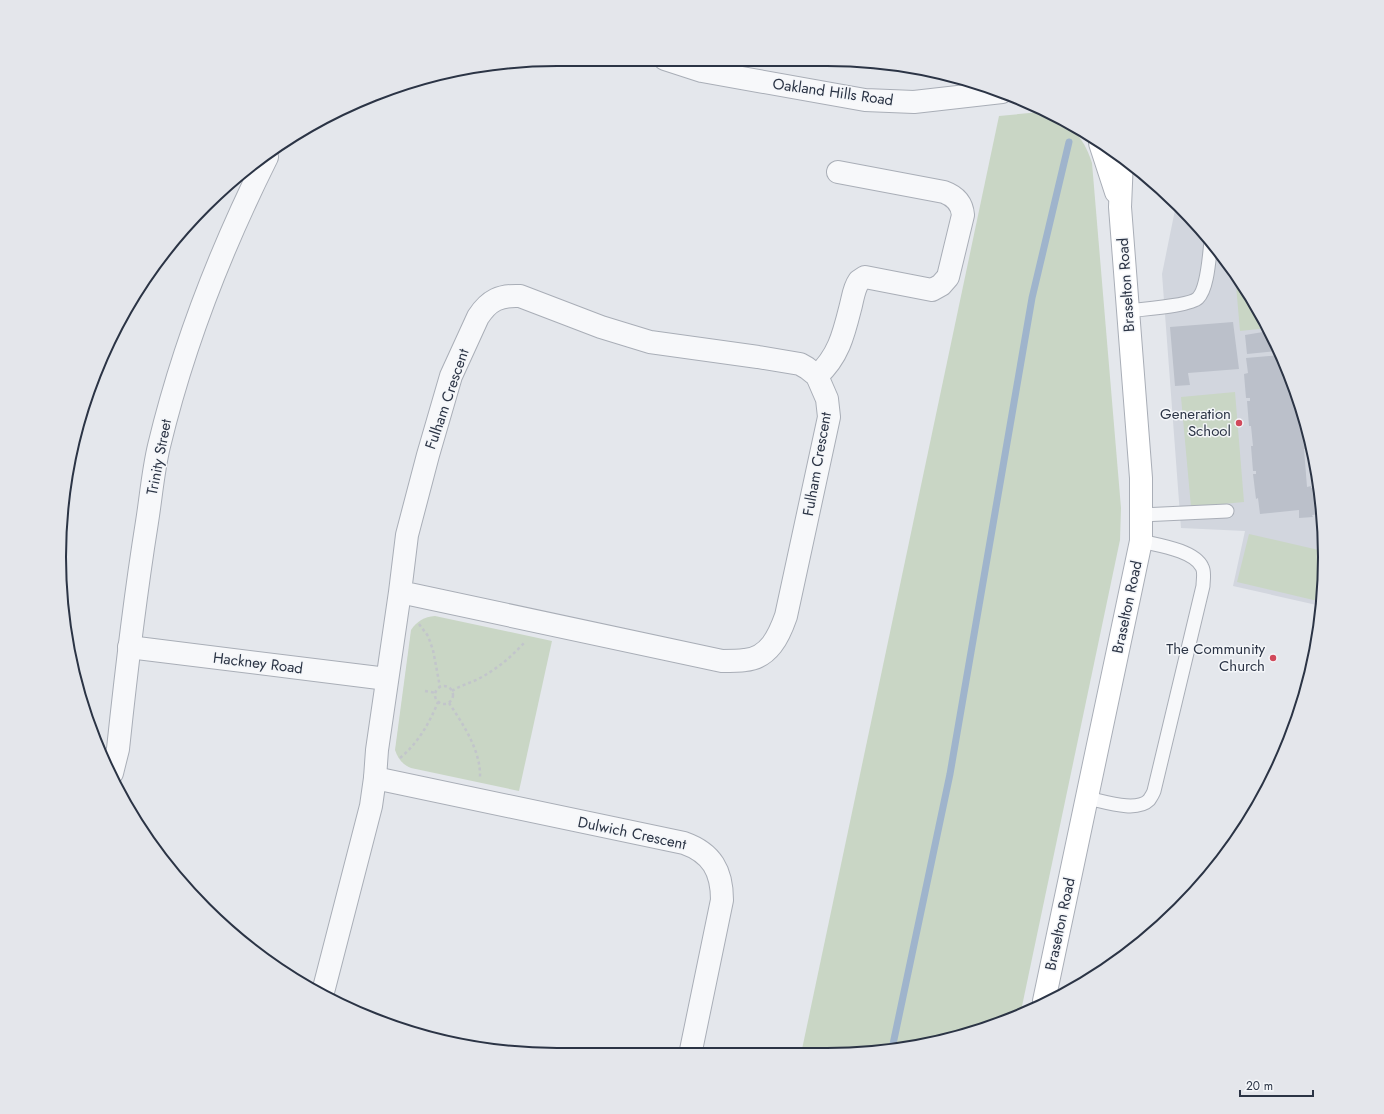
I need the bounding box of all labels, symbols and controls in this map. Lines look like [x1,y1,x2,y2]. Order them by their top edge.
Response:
street label: Oakland Hills Road [771,73,895,111]
street label: Braselton Road [1112,237,1140,333]
street label: Fulham Crescent [419,345,475,452]
place label: Generation School [1160,403,1231,442]
street label: Fulham Crescent [797,410,837,518]
street label: Trinity Street [141,417,177,497]
marker: Generation School [1234,418,1244,428]
street label: Braselton Road [1106,559,1148,655]
place label: The Community Church [1166,638,1265,677]
street label: Hackney Road [212,647,304,679]
marker: The Community Church [1268,653,1278,663]
street label: Dulwich Crescent [576,811,689,855]
street label: Braselton Road [1039,876,1081,972]
scale bar [1240,1072,1313,1098]
text: 20 m [1246,1077,1273,1095]

